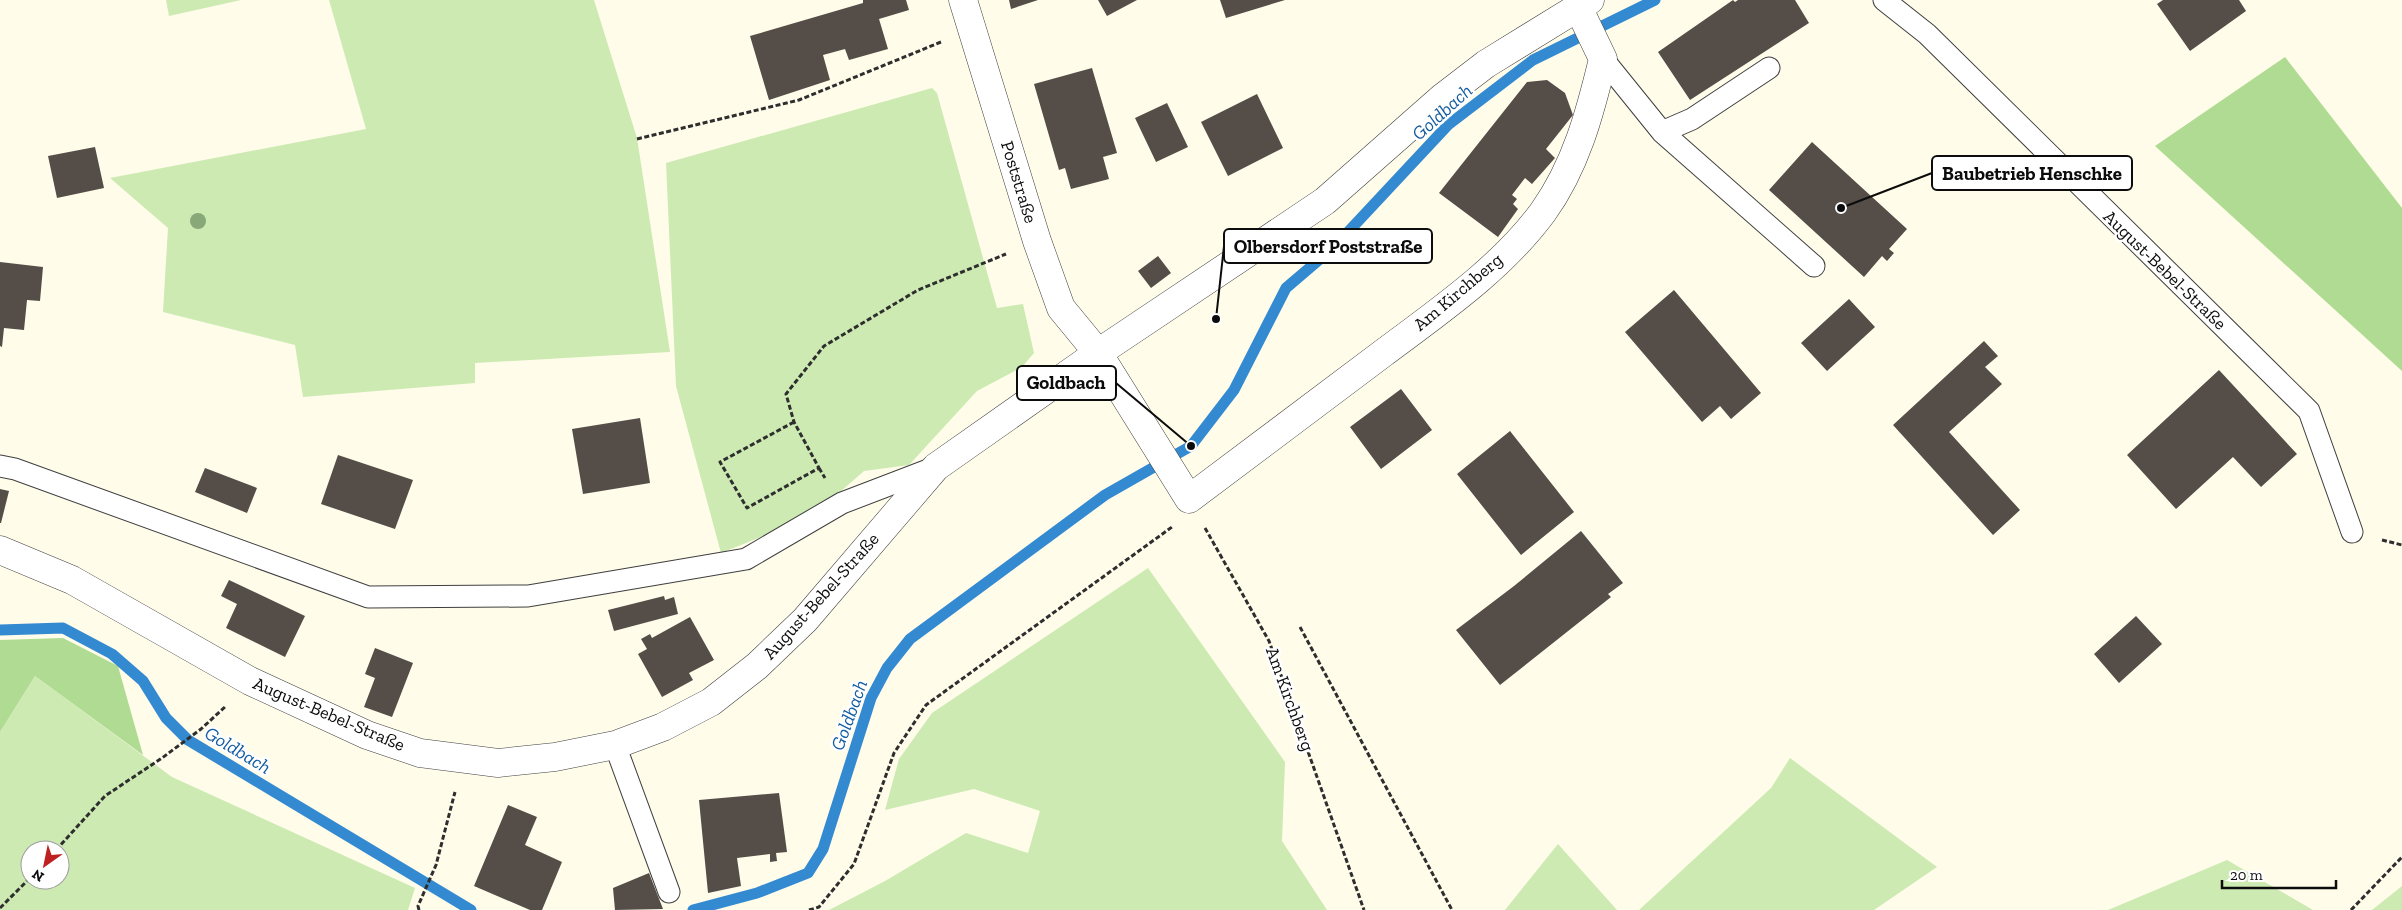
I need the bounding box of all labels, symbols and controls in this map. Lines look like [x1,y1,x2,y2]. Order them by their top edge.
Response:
water label: Goldbach [1407,79,1477,145]
street label: Poststraße [996,138,1042,226]
callout: Baubetrieb Henschke [1932,156,2132,190]
text: Baubetrieb Henschke [1942,162,2122,185]
street label: August-Bebel-Straße [2099,206,2231,334]
callout: Olbersdorf Poststraße [1224,229,1432,263]
text: Olbersdorf Poststraße [1234,235,1422,258]
street label: Am Kirchberg [1409,248,1507,336]
callout: Goldbach [1017,366,1116,400]
text: Goldbach [1026,371,1106,394]
street label: August-Bebel-Straße [758,528,884,664]
street label: Am Kirchberg [1261,644,1319,754]
street label: August-Bebel-Straße [250,672,408,756]
water label: Goldbach [826,677,872,753]
water label: Goldbach [201,721,275,779]
north arrow [20,840,70,890]
scale bar [2222,858,2336,890]
text: N [29,865,47,886]
text: 20 m [2230,866,2263,884]

